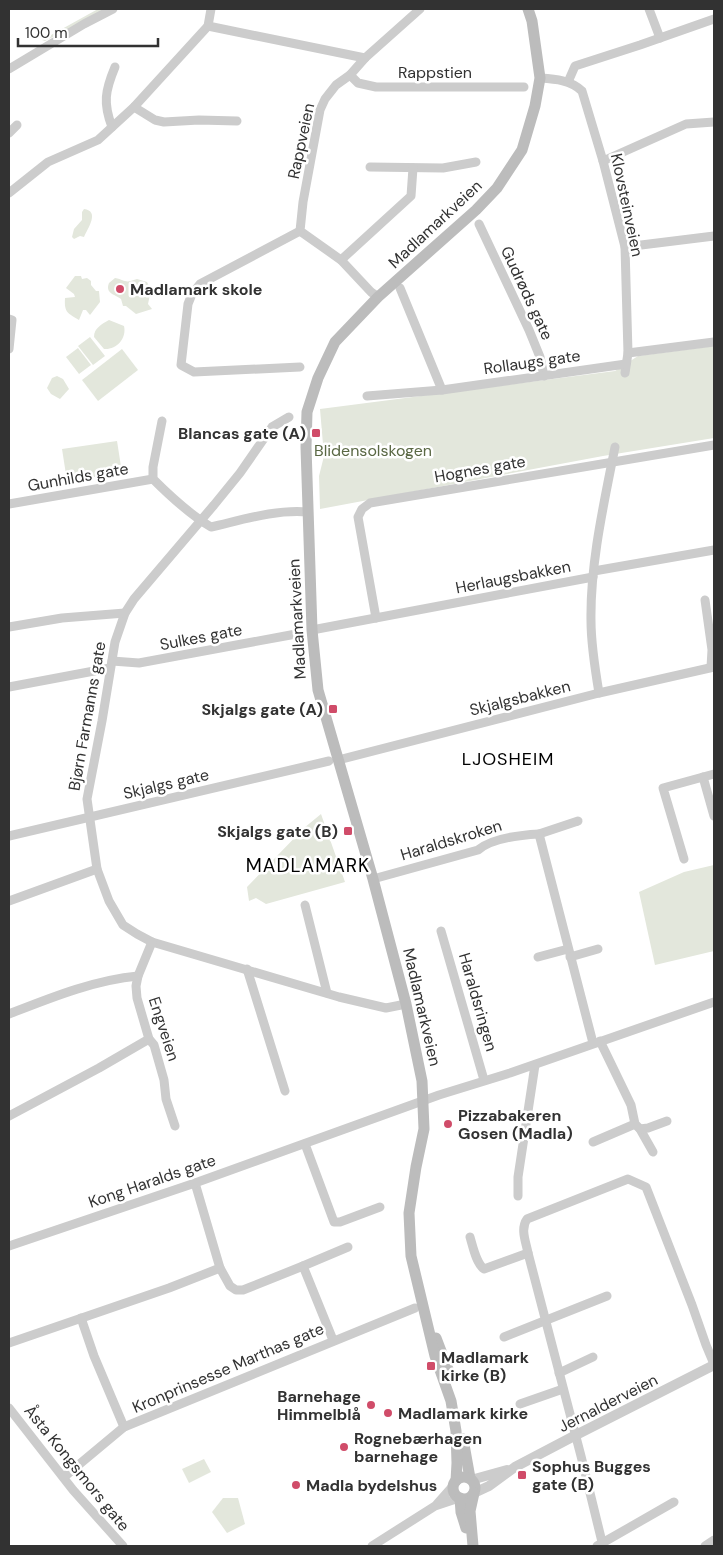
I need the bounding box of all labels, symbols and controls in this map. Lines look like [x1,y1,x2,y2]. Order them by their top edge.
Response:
scale bar [18,15,158,47]
text: 100 m [25,23,68,43]
street label: Rappstien [398,62,472,83]
street label: Rappveien [283,101,319,181]
street label: Klovsteinveien [606,151,648,259]
street label: Madlamarkveien [384,175,486,273]
street label: Gudrøds gate [496,243,558,343]
place label: Madlamark skole [130,279,262,300]
marker: Madlamark skole [114,283,126,295]
street label: Rollaugs gate [482,345,582,379]
place label: Blancas gate (A) [178,423,306,444]
marker: Blancas gate (A) [310,427,322,439]
park label: Blidensolskogen [314,440,432,461]
street label: Hognes gate [433,451,527,487]
street label: Gunhilds gate [26,458,130,496]
street label: Herlaugsbakken [454,556,572,598]
street label: Madlamarkveien [283,558,311,680]
street label: Sulkes gate [158,619,244,655]
street label: Bjørn Farmanns gate [64,640,110,792]
street label: Skjalgsbakken [467,675,573,721]
place label: Skjalgs gate (A) [201,699,323,720]
marker: Skjalgs gate (A) [327,703,339,715]
district label: LJOSHEIM [462,747,554,771]
street label: Skjalgs gate [121,764,211,804]
street label: Haraldskroken [398,815,504,865]
place label: Skjalgs gate (B) [217,821,338,842]
marker: Skjalgs gate (B) [342,825,354,837]
district label: MADLAMARK [246,853,370,878]
street label: Madlamarkveien [398,946,446,1068]
street label: Haraldsringen [454,950,502,1054]
street label: Engveien [144,994,184,1064]
place label: Pizzabakeren Gosen (Madla) [458,1105,573,1144]
marker: Pizzabakeren Gosen (Madla) [442,1118,454,1130]
street label: Kong Haralds gate [86,1149,218,1213]
street label: Kronprinsesse Marthas gate [129,1318,327,1418]
place label: Madlamark kirke (B) [441,1347,530,1386]
marker: Madlamark kirke (B) [425,1360,437,1372]
street label: Jernalderveien [555,1369,661,1437]
place label: Barnehage Himmelblå [277,1386,361,1425]
marker: Barnehage Himmelblå [365,1399,377,1411]
street label: Åsta Kongsmors gate [20,1401,134,1535]
place label: Madlamark kirke [398,1403,528,1424]
marker: Madlamark kirke [382,1407,394,1419]
place label: Rognebærhagen barnehage [354,1428,482,1467]
marker: Rognebærhagen barnehage [338,1441,350,1453]
place label: Sophus Bugges gate (B) [532,1456,651,1495]
marker: Sophus Bugges gate (B) [516,1469,528,1481]
place label: Madla bydelshus [306,1475,437,1496]
marker: Madla bydelshus [290,1479,302,1491]

